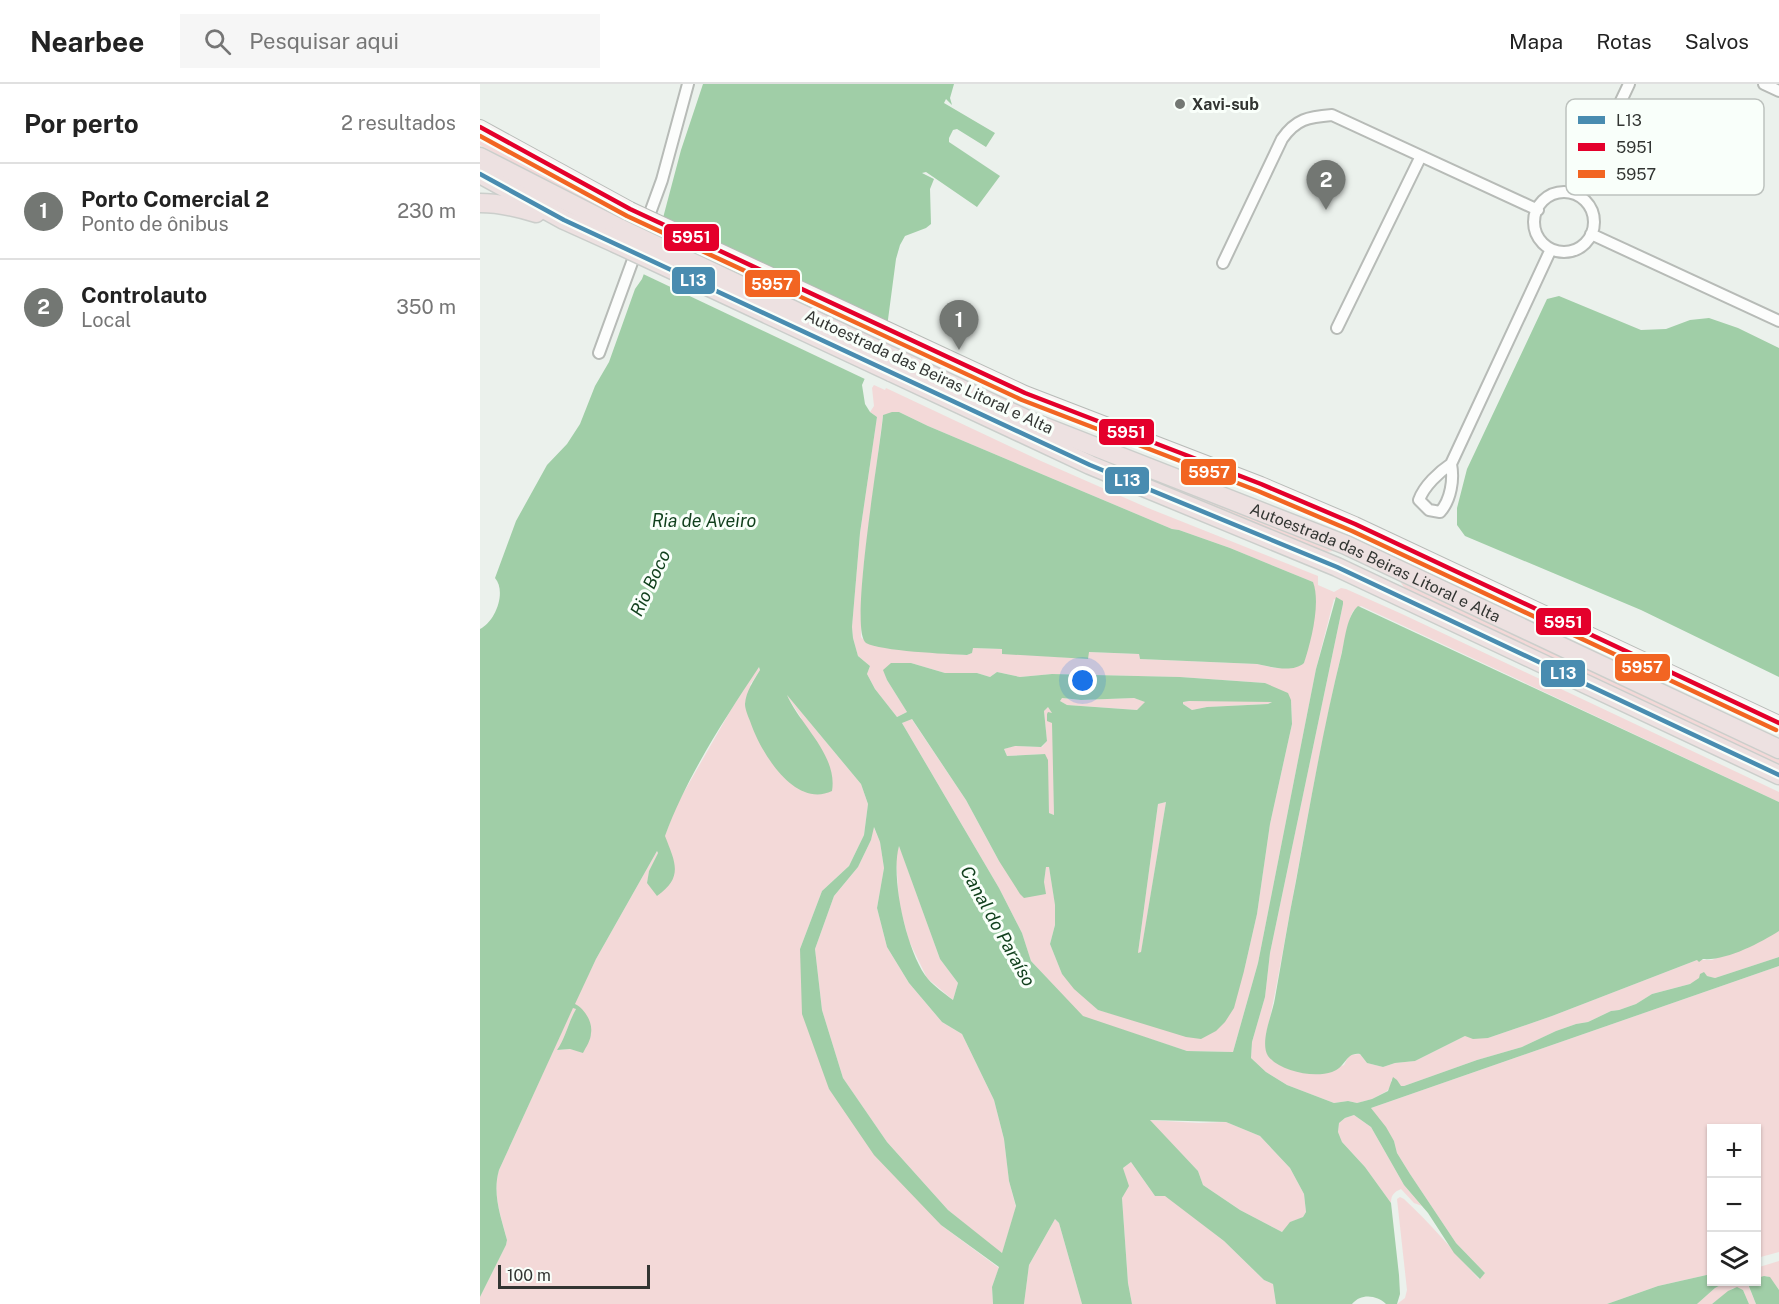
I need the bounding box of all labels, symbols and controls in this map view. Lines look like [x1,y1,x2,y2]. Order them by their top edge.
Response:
search box [180,14,600,68]
text: Nearbee [30,25,144,58]
icon: search [201,25,234,58]
text: Pesquisar aqui [249,28,399,54]
text: Mapa [1509,29,1563,54]
text: Rotas [1596,29,1652,54]
text: Salvos [1685,29,1749,54]
place label: Xavi-sub [1192,95,1259,114]
marker: Xavi-sub [1173,97,1187,111]
legend [1566,99,1764,195]
text: Por perto [24,108,139,139]
text: 2 resultados [341,111,456,135]
text: L13 [1616,111,1642,130]
text: 5951 [1616,138,1653,157]
pin: 2 [1306,160,1346,210]
text: 5957 [1616,165,1656,184]
text: Porto Comercial 2 [81,186,269,212]
text: 1 [39,199,48,223]
text: 230 m [397,199,456,223]
text: Ponto de ônibus [81,212,229,236]
line badge: 5951 [663,223,720,252]
text: 5951 [672,228,711,247]
line badge: L13 [671,266,716,295]
line badge: 5957 [744,269,801,298]
text: L13 [680,271,706,290]
text: 5957 [751,275,793,294]
text: Controlauto [81,282,207,308]
text: 2 [37,295,50,319]
text: 350 m [396,295,456,319]
pin: 1 [940,300,978,350]
street label: Autoestrada das Beiras Litoral e Alta [802,306,1056,438]
text: Local [81,308,131,332]
line badge: 5951 [1098,418,1155,446]
text: 5951 [1107,423,1146,442]
line badge: 5957 [1180,458,1237,486]
text: 5957 [1188,463,1230,482]
line badge: L13 [1104,466,1150,495]
text: L13 [1114,471,1140,490]
street label: Autoestrada das Beiras Litoral e Alta [1247,499,1504,626]
water label: Ria de Aveiro [652,510,757,531]
water label: Rio Boco [626,546,675,619]
line badge: 5951 [1535,607,1592,636]
text: 5951 [1544,613,1583,632]
line badge: 5957 [1614,653,1671,682]
text: 5957 [1621,658,1663,677]
line badge: L13 [1540,659,1586,688]
text: L13 [1550,664,1576,683]
your location [1068,666,1097,695]
water label: Canal do Paraíso [956,862,1040,990]
map controls [1707,1124,1761,1286]
button: + [1707,1124,1761,1178]
button: − [1707,1178,1761,1232]
button: layers [1707,1232,1761,1286]
scale bar [498,1262,650,1290]
text: 100 m [507,1266,551,1285]

